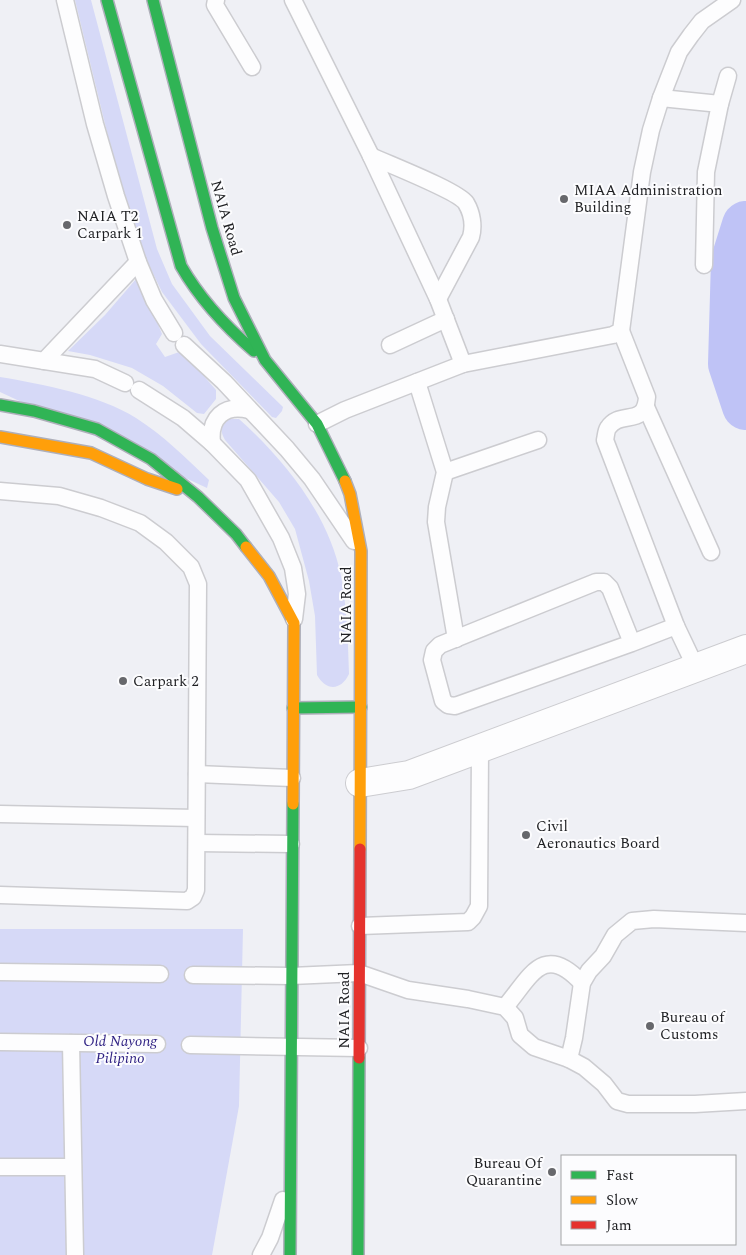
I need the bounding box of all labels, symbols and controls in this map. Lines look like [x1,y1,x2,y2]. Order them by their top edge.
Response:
street label: NAIA Road [204,178,248,258]
place label: MIAA Administration Building [574,179,723,219]
marker: MIAA Administration Building [558,193,570,205]
place label: NAIA T2 Carpark 1 [77,205,143,245]
marker: NAIA T2 Carpark 1 [61,219,73,231]
street label: NAIA Road [335,566,358,644]
place label: Carpark 2 [133,670,199,693]
marker: Carpark 2 [117,675,129,687]
place label: Civil Aeronautics Board [536,815,660,855]
marker: Civil Aeronautics Board [520,829,532,841]
street label: NAIA Road [333,971,356,1049]
place label: Bureau of Customs [660,1006,726,1046]
marker: Bureau of Customs [644,1020,656,1032]
park label: Old Nayong Pilipino [83,1030,158,1070]
place label: Bureau Of Quarantine [466,1152,544,1192]
legend [561,1155,736,1245]
text: Fast [606,1164,634,1187]
marker: Bureau Of Quarantine [546,1166,558,1178]
text: Slow [606,1189,638,1212]
text: Jam [606,1214,632,1237]

